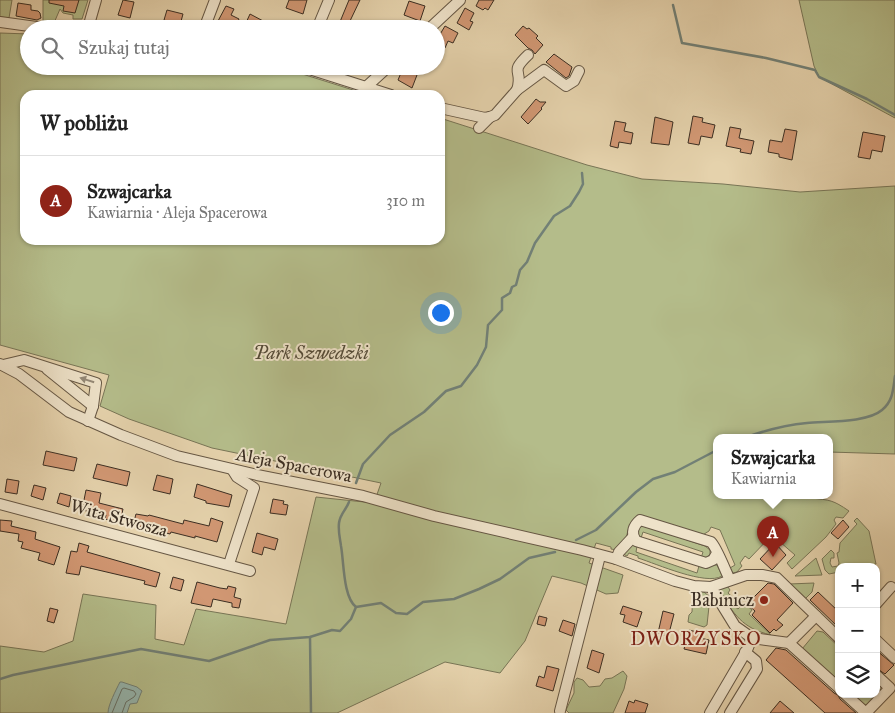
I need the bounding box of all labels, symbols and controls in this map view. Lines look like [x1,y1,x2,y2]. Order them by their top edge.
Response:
search box [20,20,445,75]
icon: search [38,34,66,62]
text: Szukaj tutaj [78,36,170,59]
text: W pobliżu [40,110,128,136]
text: Szwajcarka [87,180,172,203]
text: A [51,191,61,210]
text: 310 m [386,191,425,210]
text: Kawiarnia · Aleja Spacerowa [87,203,267,222]
your location [428,300,454,326]
park label: Park Szwedzki [254,342,368,364]
one-way arrow [80,376,95,383]
popup [713,434,833,499]
street label: Aleja Spacerowa [233,443,354,487]
text: Szwajcarka [731,446,815,469]
text: Kawiarnia [731,469,796,488]
street label: Wita Stwosza [68,494,170,542]
pin: A [757,516,789,557]
map controls [835,563,880,698]
button: + [835,563,880,608]
place label: Babinicz [690,589,754,611]
marker: Babinicz [758,594,770,606]
button: − [835,608,880,653]
district label: DWORZYSKO [630,627,762,650]
button: layers [835,653,880,698]

